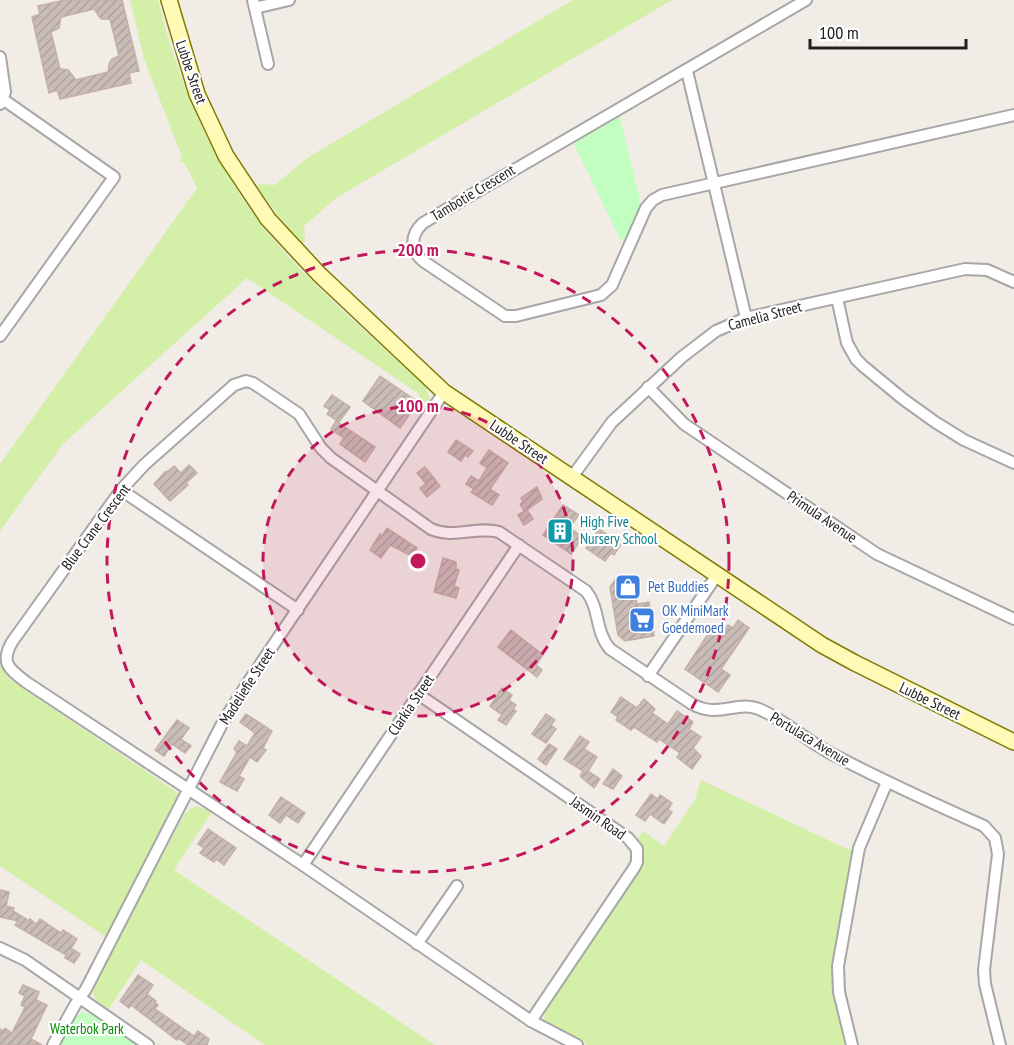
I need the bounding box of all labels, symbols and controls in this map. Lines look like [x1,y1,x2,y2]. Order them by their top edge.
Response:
scale bar [810,12,966,50]
text: 100 m [819,21,859,44]
street label: Lubbe Street [172,38,211,106]
street label: Tambotie Crescent [427,160,518,225]
text: 200 m [397,238,439,261]
street label: Camelia Street [726,297,804,334]
text: 100 m [397,394,439,417]
street label: Lubbe Street [487,415,552,468]
street label: Blue Crane Crescent [57,480,134,574]
street label: Primula Avenue [784,486,861,547]
place label: High Five Nursery School [580,512,658,548]
building icon: High Five Nursery School [545,516,575,546]
centre of rings [408,551,428,571]
shop icon: Pet Buddies [613,572,643,602]
place label: Pet Buddies [648,577,709,596]
place label: OK MiniMark Goedemoed [662,601,729,637]
supermarket icon: OK MiniMark Goedemoed [627,605,657,635]
street label: Madeliefie Street [215,644,279,728]
street label: Clarkia Street [383,670,438,739]
street label: Lubbe Street [896,678,964,724]
street label: Portulaca Avenue [767,707,853,770]
street label: Jasmin Road [566,791,630,843]
park label: Waterbok Park [50,1019,124,1038]

